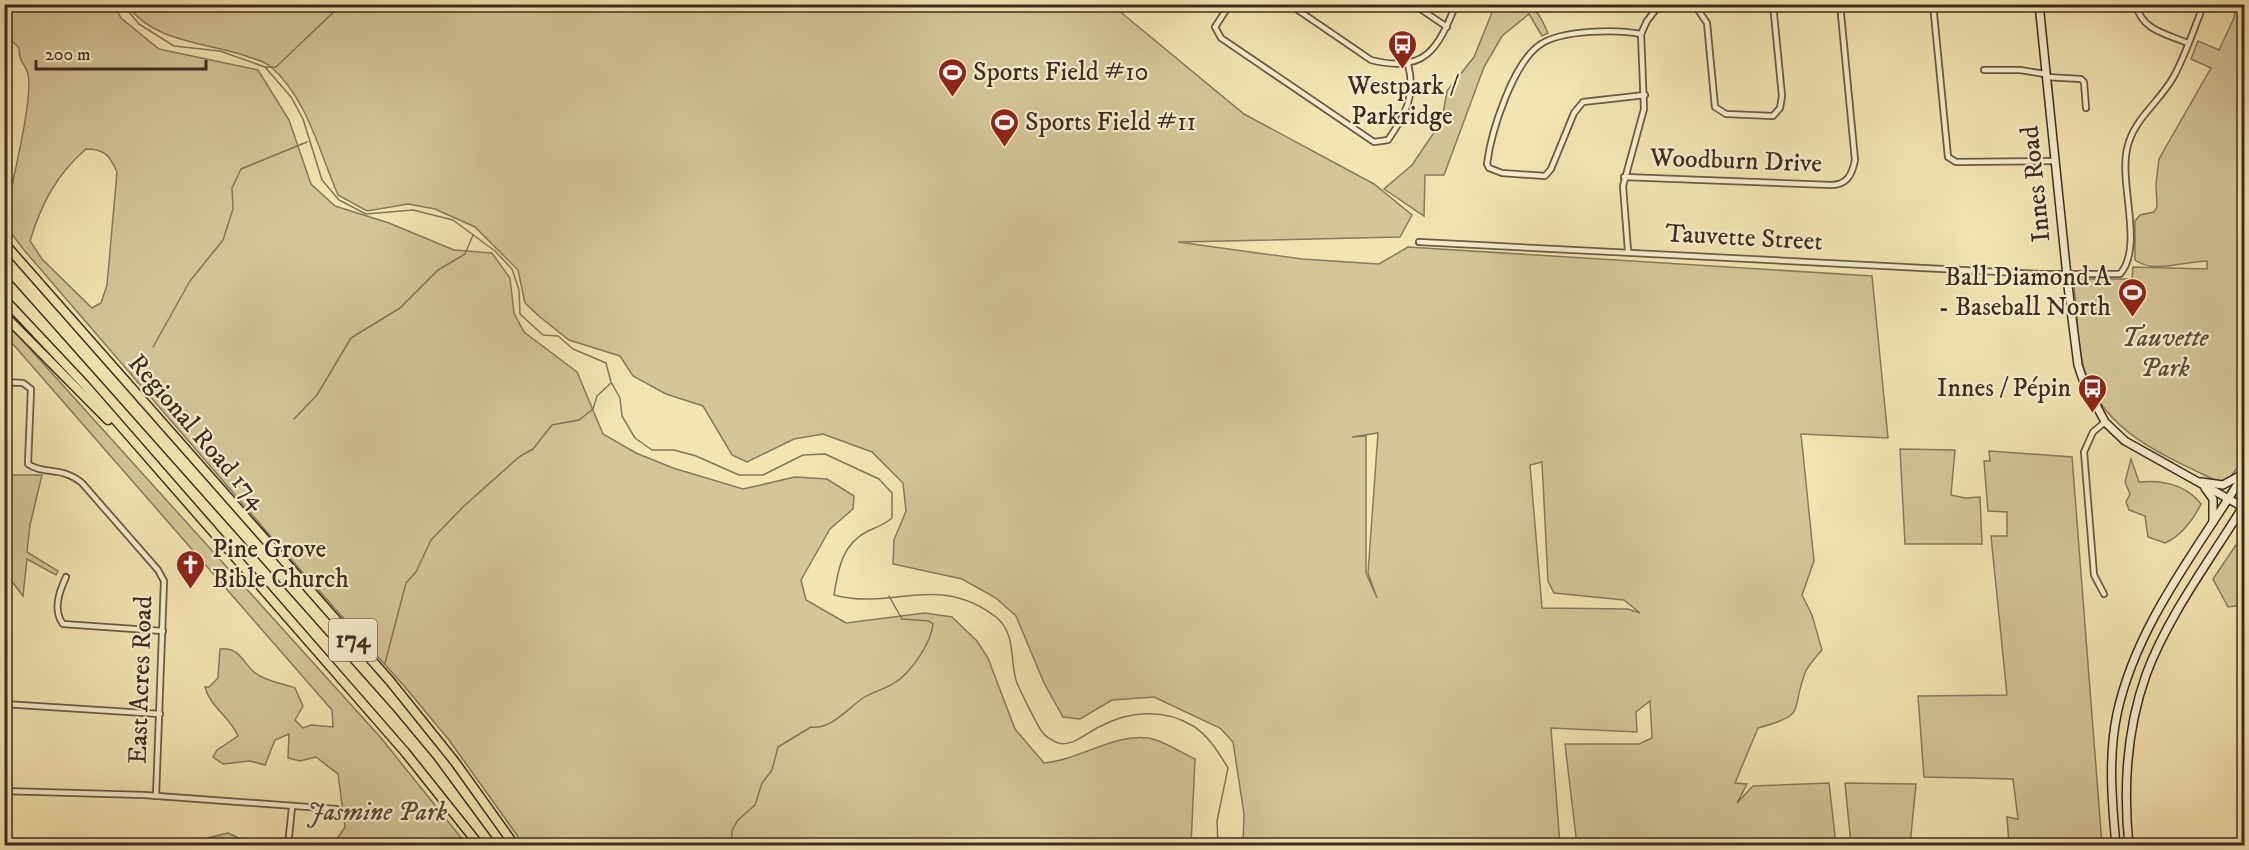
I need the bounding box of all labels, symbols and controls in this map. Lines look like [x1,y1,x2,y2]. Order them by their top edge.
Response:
bus stop icon: Westpark / Parkridge [1386,28,1418,70]
scale bar [36,33,206,71]
text: 200 m [45,44,91,66]
sports icon: Sports Field #10 [936,56,968,98]
place label: Sports Field #10 [973,56,1149,89]
place label: Westpark / Parkridge [1346,70,1459,133]
sports icon: Sports Field #11 [988,106,1020,148]
place label: Sports Field #11 [1025,106,1196,139]
street label: Innes Road [2013,124,2059,244]
street label: Woodburn Drive [1648,141,1823,180]
street label: Tauvette Street [1664,217,1824,259]
place label: Ball Diamond A - Baseball North [1939,261,2111,324]
sports icon: Ball Diamond A - Baseball North [2116,276,2148,318]
park label: Tauvette Park [2122,322,2210,385]
street label: Regional Road 174 [121,348,274,517]
place label: Innes / Pépin [1937,372,2071,405]
bus stop icon: Innes / Pépin [2076,372,2108,414]
place label: Pine Grove Bible Church [212,533,349,596]
church icon: Pine Grove Bible Church [175,548,207,590]
street label: East Acres Road [122,595,160,765]
road number: 174 [329,619,377,661]
park label: Jasmine Park [307,796,447,829]

